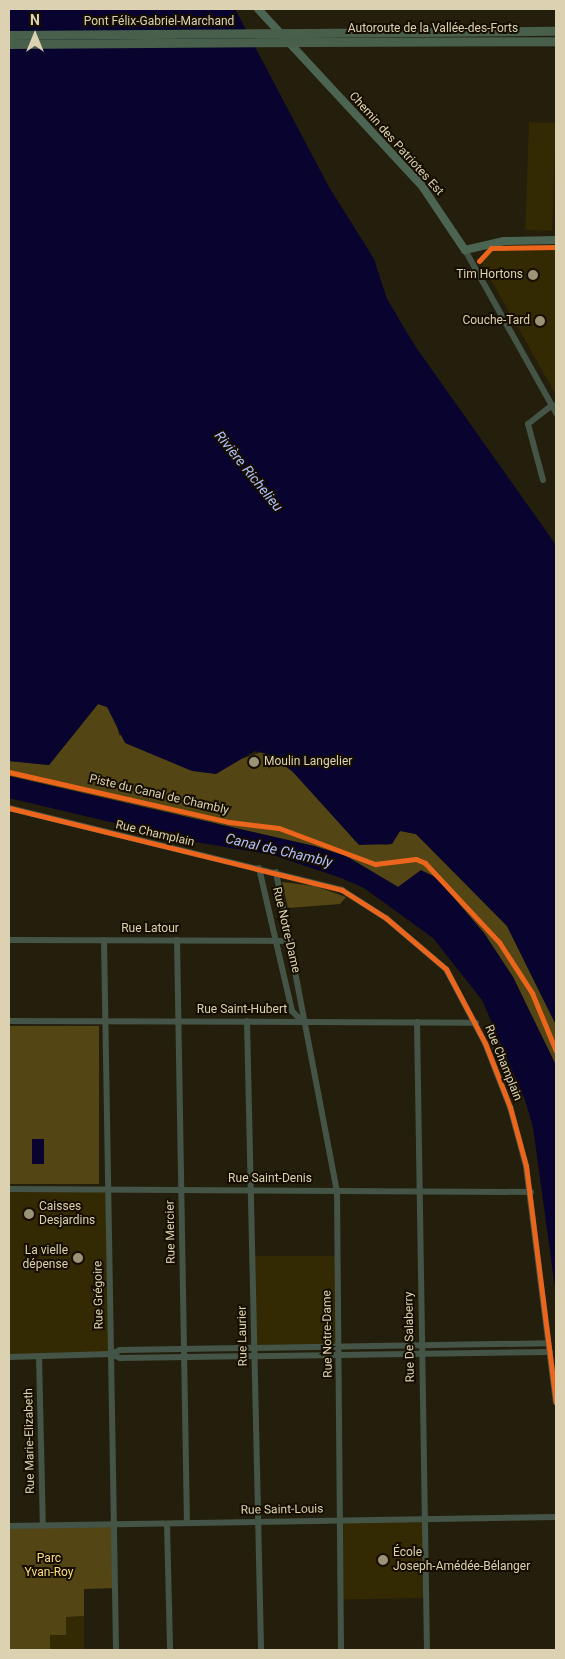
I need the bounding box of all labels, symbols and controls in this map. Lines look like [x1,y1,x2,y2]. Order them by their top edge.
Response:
north arrow [10,10,60,60]
text: N [30,12,40,28]
street label: Pont Félix-Gabriel-Marchand [84,15,234,29]
street label: Autoroute de la Vallée-des-Forts [348,22,518,36]
street label: Chemin des Patriotes Est [346,89,446,199]
place label: Tim Hortons [456,268,523,282]
marker: Tim Hortons [527,269,539,281]
place label: Couche-Tard [462,314,530,328]
marker: Couche-Tard [534,315,546,327]
water label: Rivière Richelieu [211,427,287,515]
place label: Moulin Langelier [264,755,352,769]
marker: Moulin Langelier [248,756,260,768]
street label: Piste du Canal de Chambly [88,772,230,818]
street label: Rue Champlain [114,818,196,850]
water label: Canal de Chambly [224,830,334,870]
street label: Rue Notre-Dame [269,886,303,974]
street label: Rue Latour [121,922,179,936]
street label: Rue Saint-Hubert [197,1003,287,1017]
street label: Rue Champlain [481,1023,525,1103]
street label: Rue Saint-Denis [228,1172,312,1186]
place label: Caisses Desjardins [39,1200,95,1228]
street label: Rue Mercier [163,1200,179,1264]
marker: Caisses Desjardins [23,1208,35,1220]
place label: La vielle dépense [23,1244,68,1272]
marker: La vielle dépense [72,1252,84,1264]
street label: Rue Grégoire [91,1261,107,1329]
street label: Rue Notre-Dame [320,1290,336,1378]
street label: Rue De Salaberry [402,1292,418,1382]
street label: Rue Laurier [235,1306,251,1366]
street label: Rue Marie-Elizabeth [22,1388,38,1494]
street label: Rue Saint-Louis [240,1502,324,1518]
place label: École Joseph-Amédée-Bélanger [393,1546,530,1574]
park label: Parc Yvan-Roy [24,1552,74,1580]
marker: École Joseph-Amédée-Bélanger [377,1554,389,1566]

